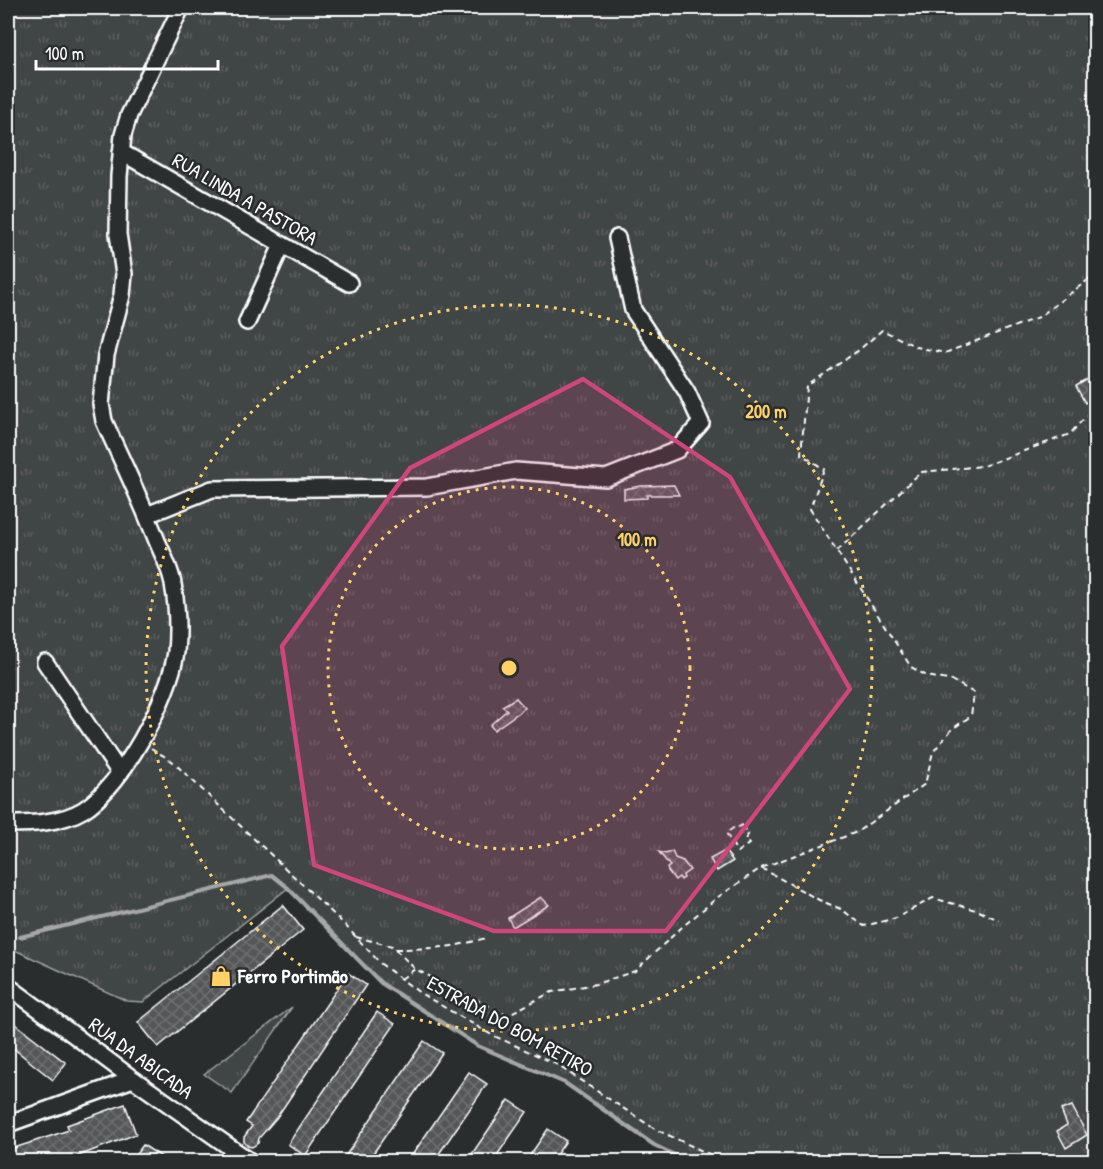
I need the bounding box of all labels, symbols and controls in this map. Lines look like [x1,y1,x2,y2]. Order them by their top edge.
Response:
scale bar [36,33,218,71]
text: 100 m [45,41,84,66]
street label: RUA LINDA A PASTORA [168,146,323,251]
text: 200 m [746,399,786,424]
text: 100 m [617,527,657,552]
centre of rings [499,658,519,678]
place label: Ferro Portimão [237,962,348,989]
shop icon: Ferro Portimão [209,964,233,988]
street label: ESTRADA DO BOM RETIRO [423,969,598,1082]
street label: RUA DA ABICADA [84,1011,199,1105]

